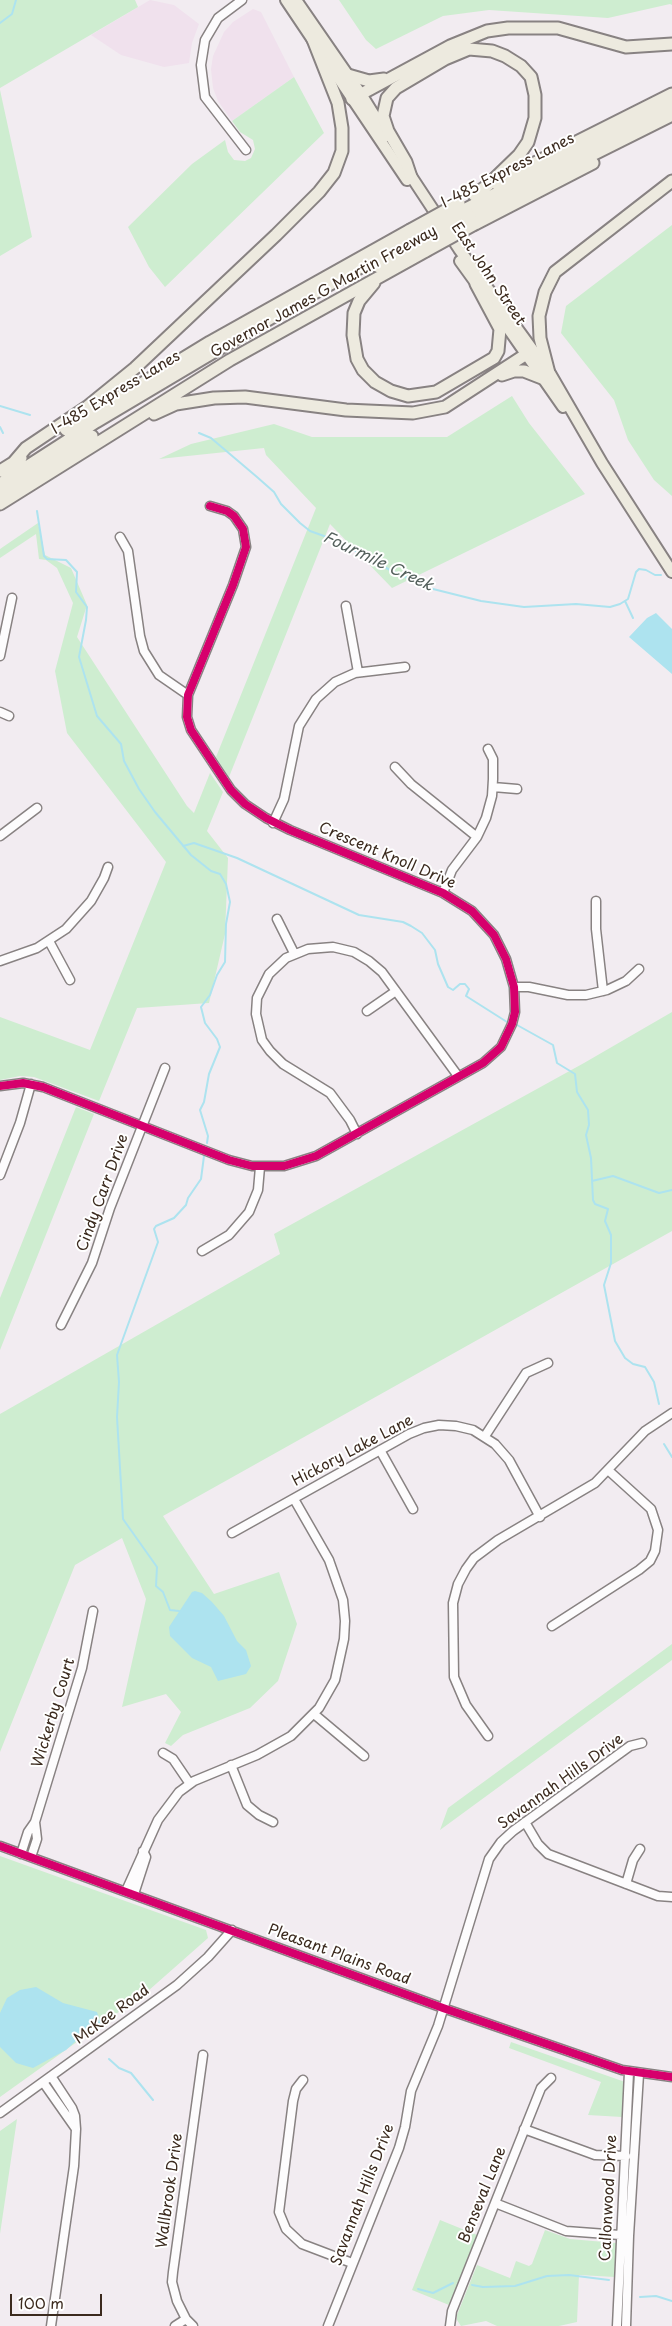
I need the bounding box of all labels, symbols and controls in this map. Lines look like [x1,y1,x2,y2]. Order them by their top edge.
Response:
street label: I-485 Express Lanes [438,130,578,212]
street label: East John Street [447,219,529,329]
street label: Governor James G Martin Freeway [208,222,440,362]
street label: I-485 Express Lanes [48,347,184,439]
water label: Fourmile Creek [320,528,436,596]
street label: Crescent Knoll Drive [316,819,458,893]
street label: Cindy Carr Drive [73,1132,133,1254]
street label: Hickory Lake Lane [289,1411,417,1491]
street label: Wickerby Court [29,1656,79,1770]
street label: Savannah Hills Drive [495,1731,627,1833]
street label: Pleasant Plains Road [265,1921,413,1989]
street label: McKee Road [71,1982,153,2048]
street label: Savannah Hills Drive [328,2122,398,2268]
street label: Wallbrook Drive [153,2132,187,2250]
street label: Callonwood Drive [597,2134,621,2262]
street label: Benseval Lane [455,2144,511,2246]
scale bar [12,2284,105,2316]
text: 100 m [18,2291,64,2314]

